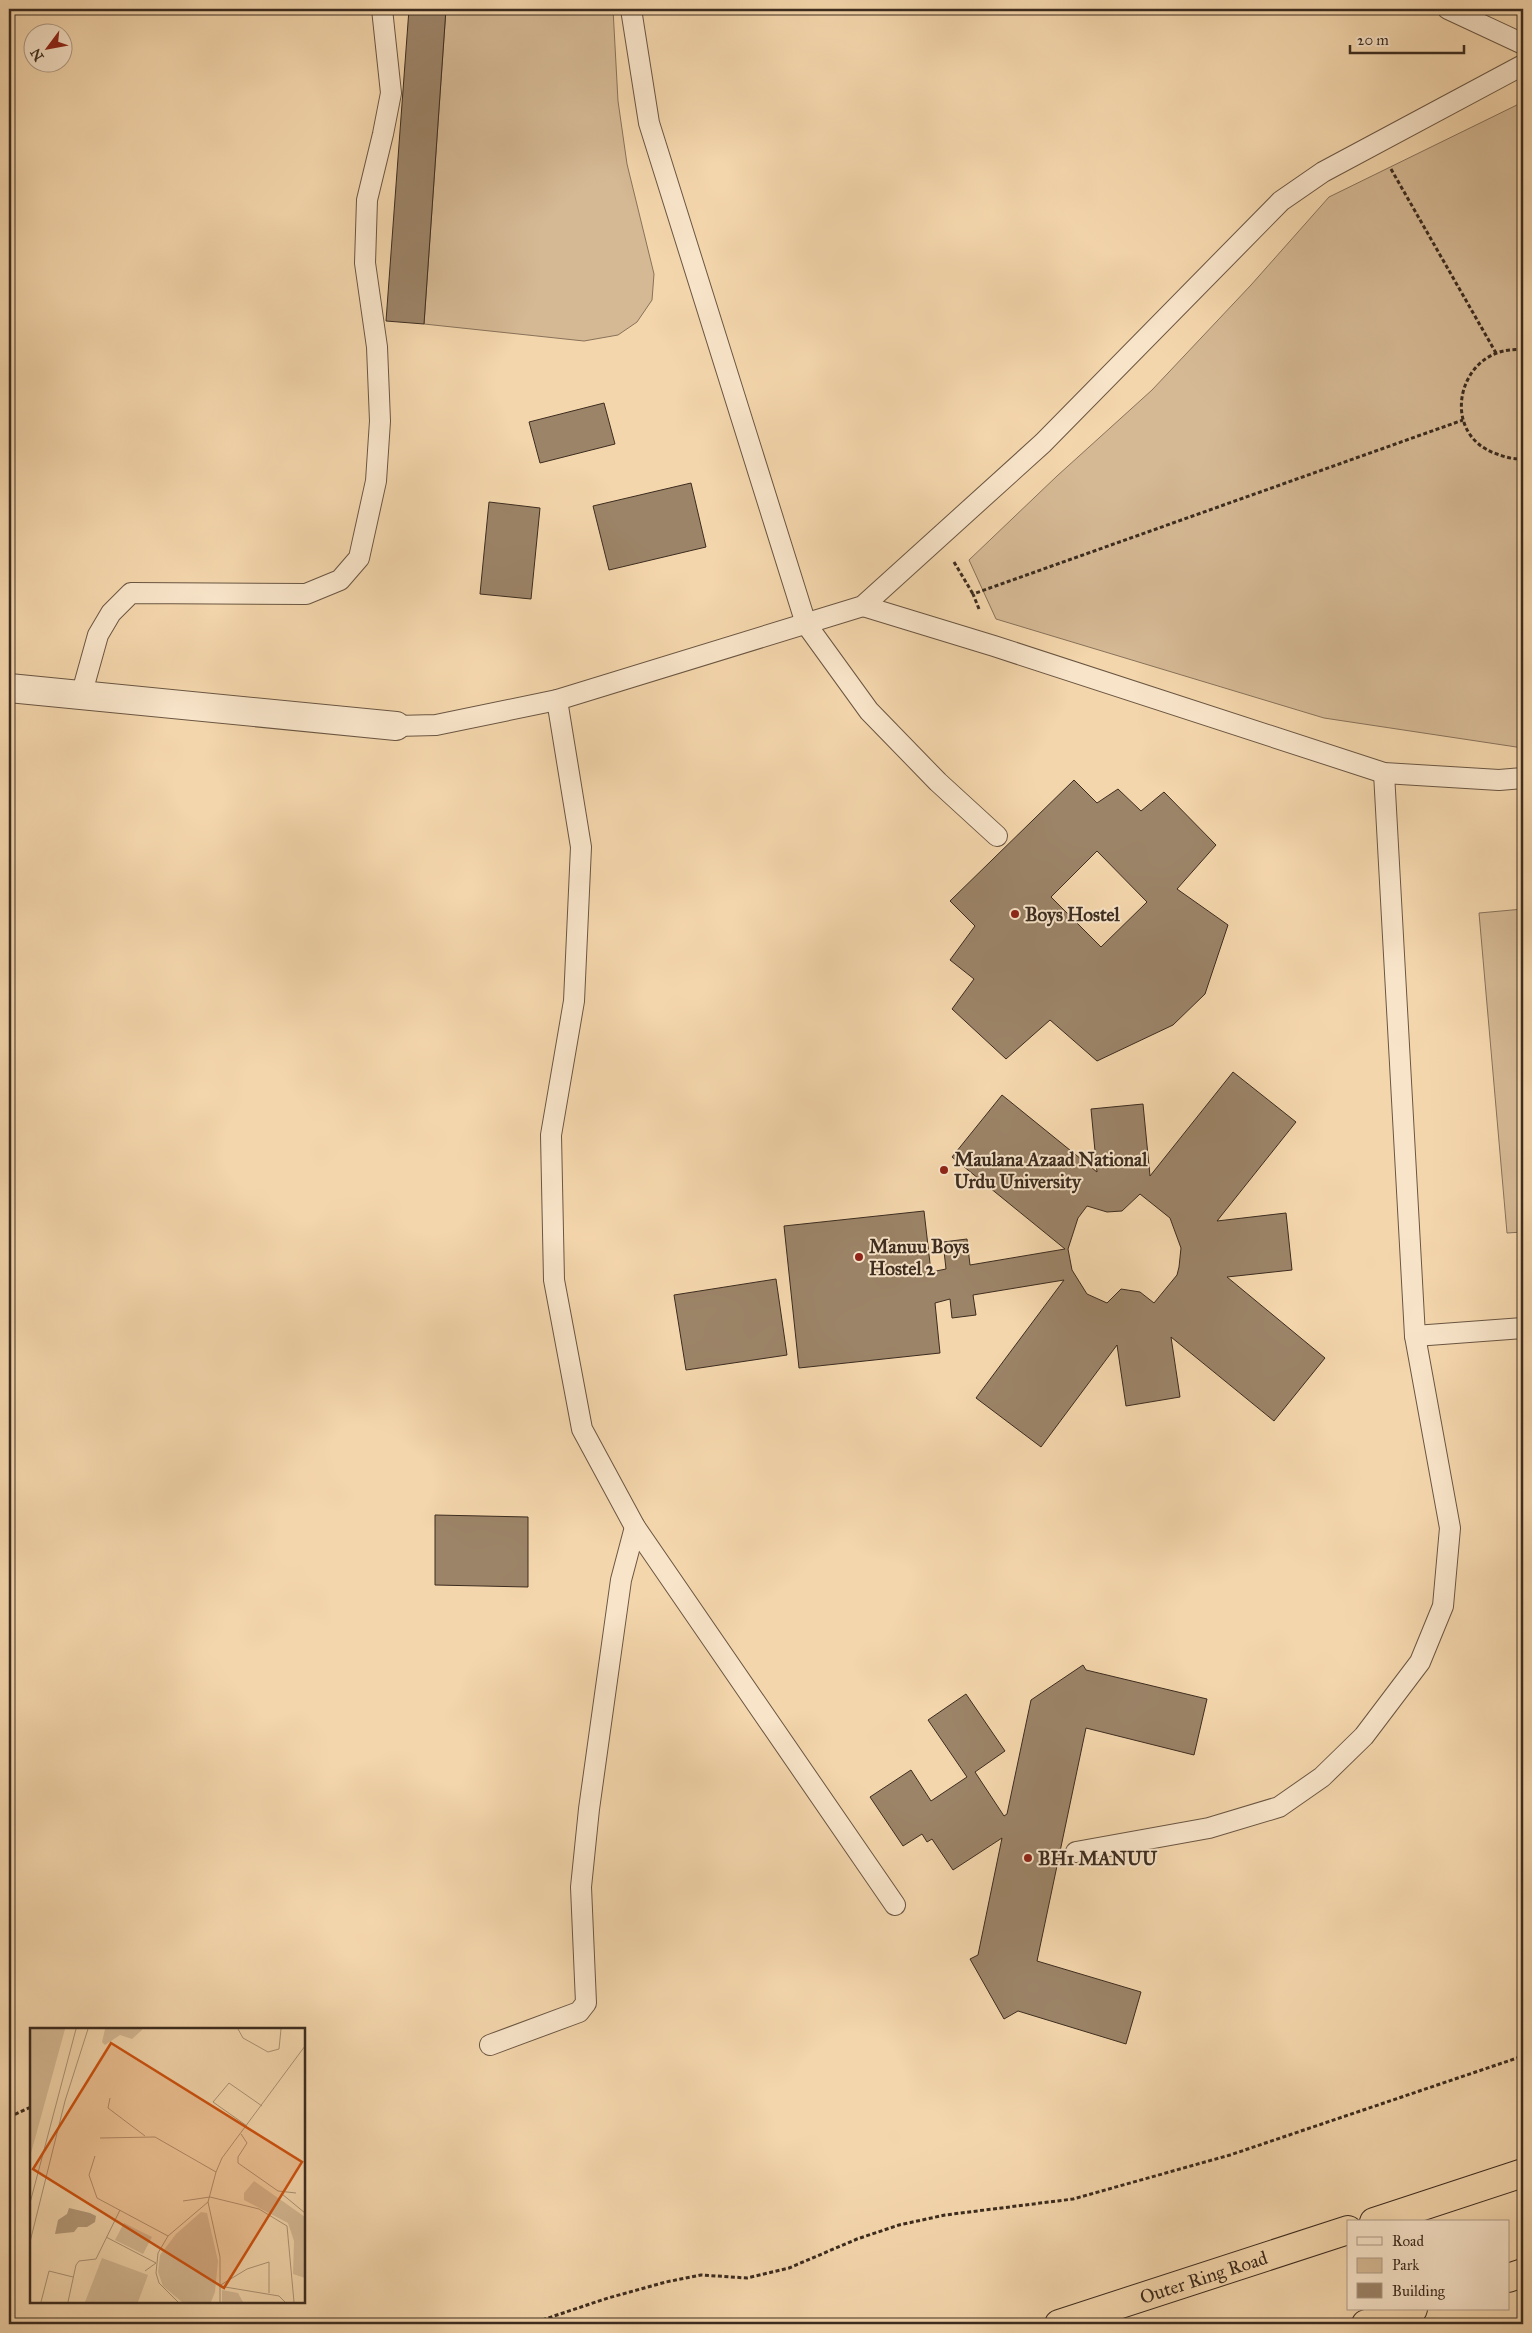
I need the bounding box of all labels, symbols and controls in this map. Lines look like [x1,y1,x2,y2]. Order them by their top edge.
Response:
north arrow [22,22,72,72]
scale bar [1350,22,1463,54]
text: 20 m [1357,31,1389,49]
text: N [27,45,48,64]
place label: Boys Hostel [1025,903,1121,927]
marker: Boys Hostel [1009,908,1021,920]
place label: Maulana Azaad National Urdu University [954,1148,1148,1194]
marker: Maulana Azaad National Urdu University [938,1164,950,1176]
place label: Manuu Boys Hostel 2 [869,1235,969,1280]
marker: Manuu Boys Hostel 2 [853,1251,865,1263]
place label: BH1 MANUU [1038,1847,1158,1870]
marker: BH1 MANUU [1022,1852,1034,1864]
inset map [30,2028,305,2303]
legend [1347,2220,1510,2310]
text: Road [1392,2232,1424,2250]
street label: Outer Ring Road [1137,2245,1271,2308]
text: Park [1392,2256,1419,2274]
text: Building [1392,2282,1446,2300]

